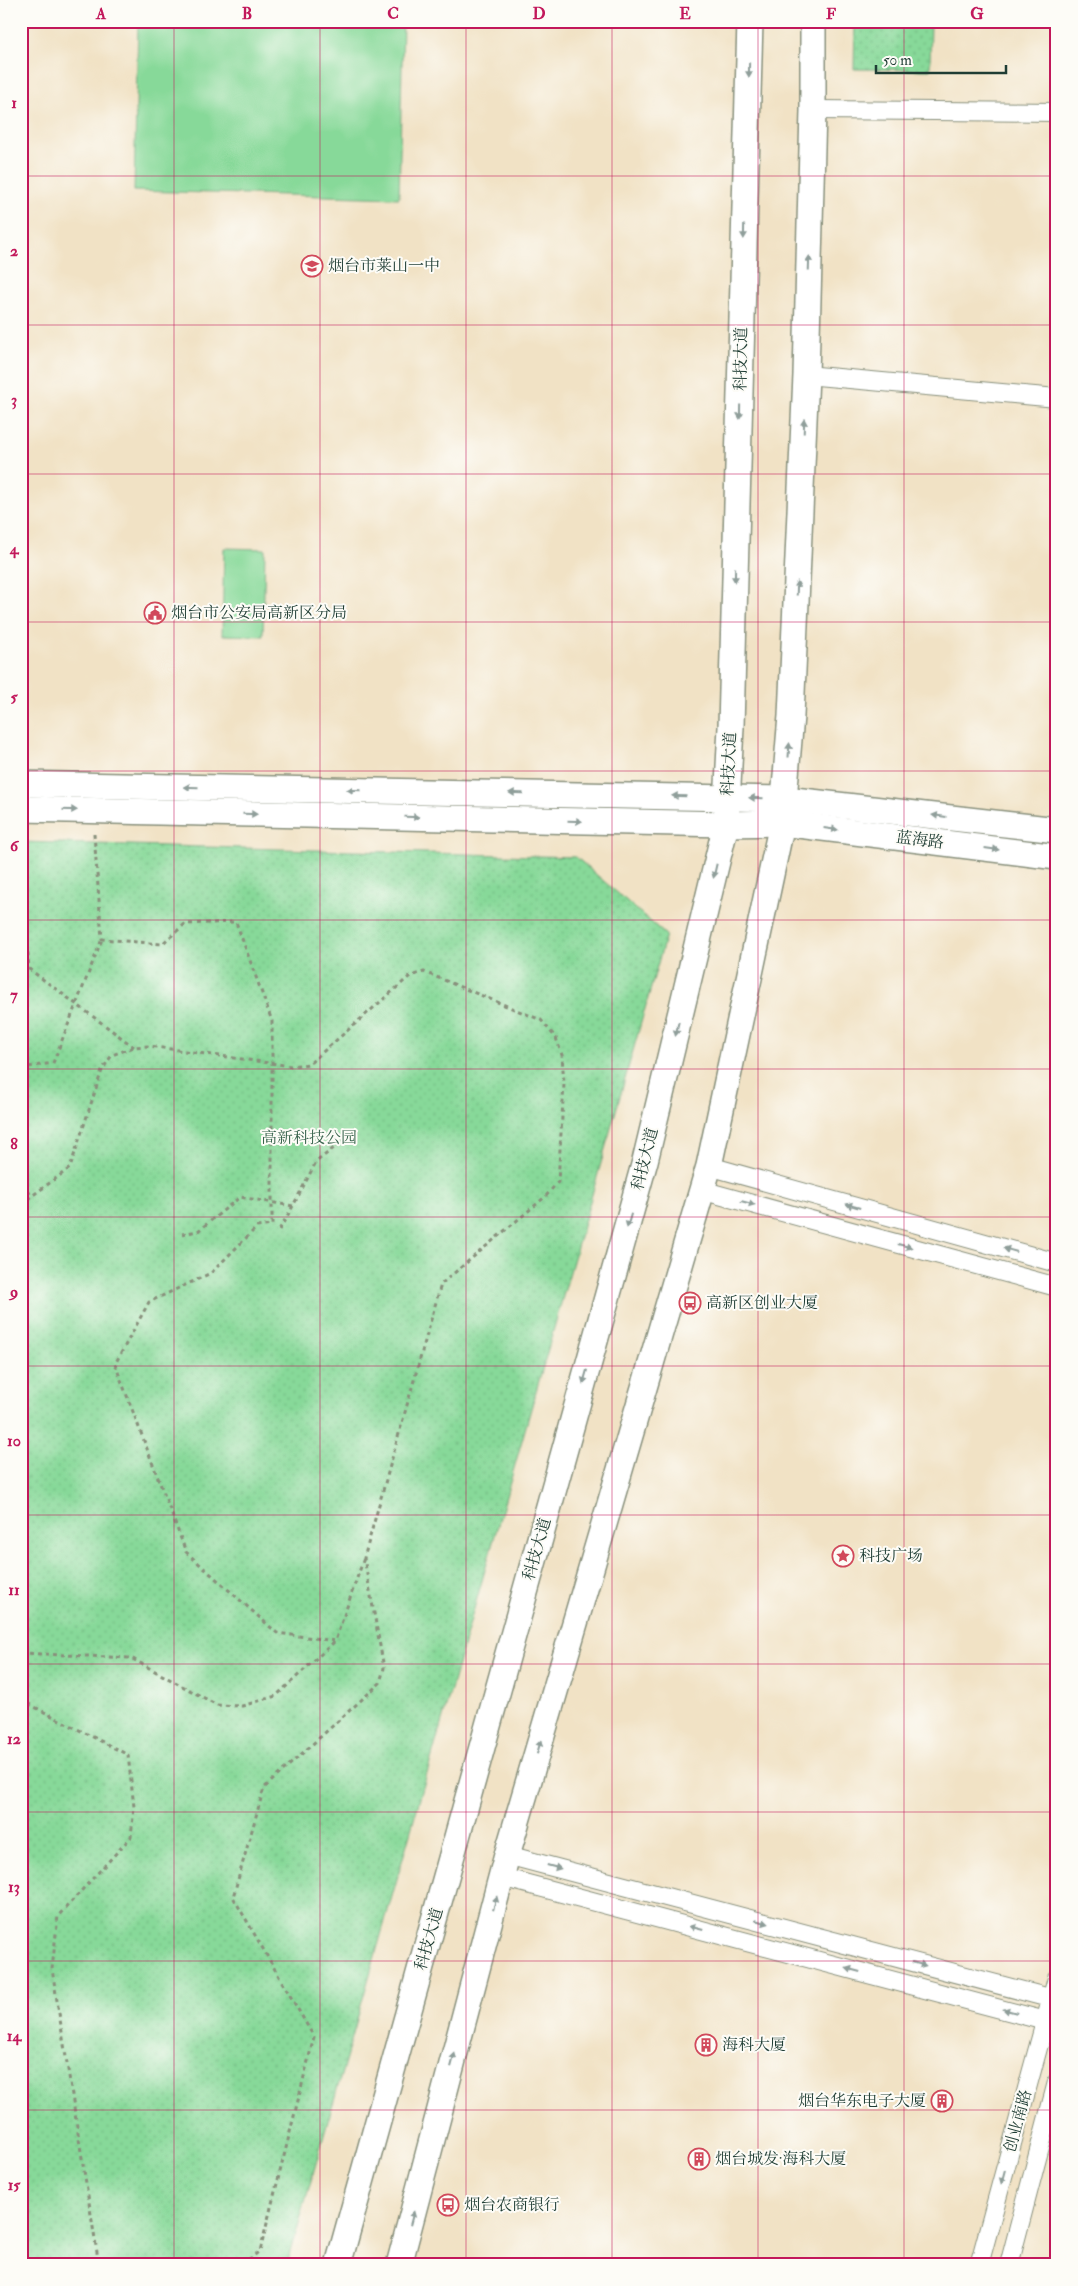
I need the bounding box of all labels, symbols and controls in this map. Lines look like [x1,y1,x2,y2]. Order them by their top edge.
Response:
text: A [95,4,107,24]
text: B [242,4,252,24]
text: C [387,4,399,24]
text: D [532,4,546,24]
text: E [679,4,691,24]
text: F [826,4,836,24]
text: G [970,4,984,24]
scale bar [876,42,1006,74]
text: 50 m [883,51,912,70]
one-way arrow [744,62,752,78]
text: 1 [11,93,17,113]
one-way arrow [740,225,748,241]
text: 2 [10,241,18,261]
school or university icon: 烟台市莱山一中 [300,254,324,278]
one-way arrow [805,255,813,271]
place label: 烟台市莱山一中 [328,256,440,276]
street label: 科技大道 [730,327,752,391]
text: 3 [11,390,17,410]
one-way arrow [735,405,743,421]
one-way arrow [800,417,808,433]
text: 4 [9,539,20,559]
one-way arrow [731,567,739,583]
one-way arrow [793,580,801,596]
public building icon: 烟台市公安局高新区分局 [143,601,167,625]
place label: 烟台市公安局高新区分局 [171,603,347,623]
text: 5 [10,687,18,707]
street label: 科技大道 [717,732,741,796]
one-way arrow [785,742,793,758]
one-way arrow [183,783,199,791]
one-way arrow [345,786,361,794]
one-way arrow [508,789,524,797]
one-way arrow [670,792,686,800]
one-way arrow [748,794,764,802]
one-way arrow [62,806,78,814]
one-way arrow [242,810,258,818]
one-way arrow [930,812,946,820]
one-way arrow [405,813,421,821]
one-way arrow [567,817,583,825]
one-way arrow [823,825,839,833]
street label: 蓝海路 [895,827,945,853]
text: 6 [10,836,20,856]
one-way arrow [984,845,1000,853]
one-way arrow [711,864,719,879]
text: 7 [10,985,18,1005]
one-way arrow [673,1022,681,1037]
street label: 科技大道 [628,1126,662,1192]
park label: 高新科技公园 [261,1128,357,1148]
text: 8 [10,1134,18,1154]
one-way arrow [740,1199,755,1207]
one-way arrow [846,1202,861,1210]
one-way arrow [624,1213,632,1228]
one-way arrow [897,1242,912,1250]
one-way arrow [1002,1246,1017,1254]
text: 9 [8,1282,18,1302]
bus stop icon: 高新区创业大厦 [678,1291,702,1315]
place label: 高新区创业大厦 [706,1293,818,1313]
one-way arrow [581,1370,589,1385]
text: 10 [7,1431,21,1451]
street label: 科技大道 [519,1515,555,1583]
place icon: 科技广场 [831,1544,855,1568]
place label: 科技广场 [859,1546,923,1566]
text: 11 [8,1580,20,1600]
text: 12 [7,1729,21,1749]
one-way arrow [535,1739,543,1754]
one-way arrow [547,1864,562,1872]
text: 13 [8,1877,20,1897]
one-way arrow [491,1896,499,1911]
street label: 科技大道 [411,1905,447,1973]
one-way arrow [755,1918,770,1926]
one-way arrow [688,1924,703,1932]
one-way arrow [912,1960,927,1968]
one-way arrow [845,1965,860,1973]
one-way arrow [1002,2007,1017,2015]
text: 14 [7,2026,23,2046]
building icon: 海科大厦 [694,2033,718,2057]
place label: 海科大厦 [722,2035,786,2055]
one-way arrow [449,2053,457,2068]
street label: 创业南路 [1000,2087,1036,2155]
building icon: 烟台华东电子大厦 [930,2089,954,2113]
place label: 烟台华东电子大厦 [798,2091,926,2111]
building icon: 烟台城发·海科大厦 [687,2147,711,2171]
place label: 烟台城发·海科大厦 [715,2149,846,2169]
one-way arrow [998,2169,1006,2184]
text: 15 [8,2175,21,2195]
bus stop icon: 烟台农商银行 [436,2193,460,2217]
place label: 烟台农商银行 [464,2195,560,2215]
one-way arrow [408,2210,416,2225]

